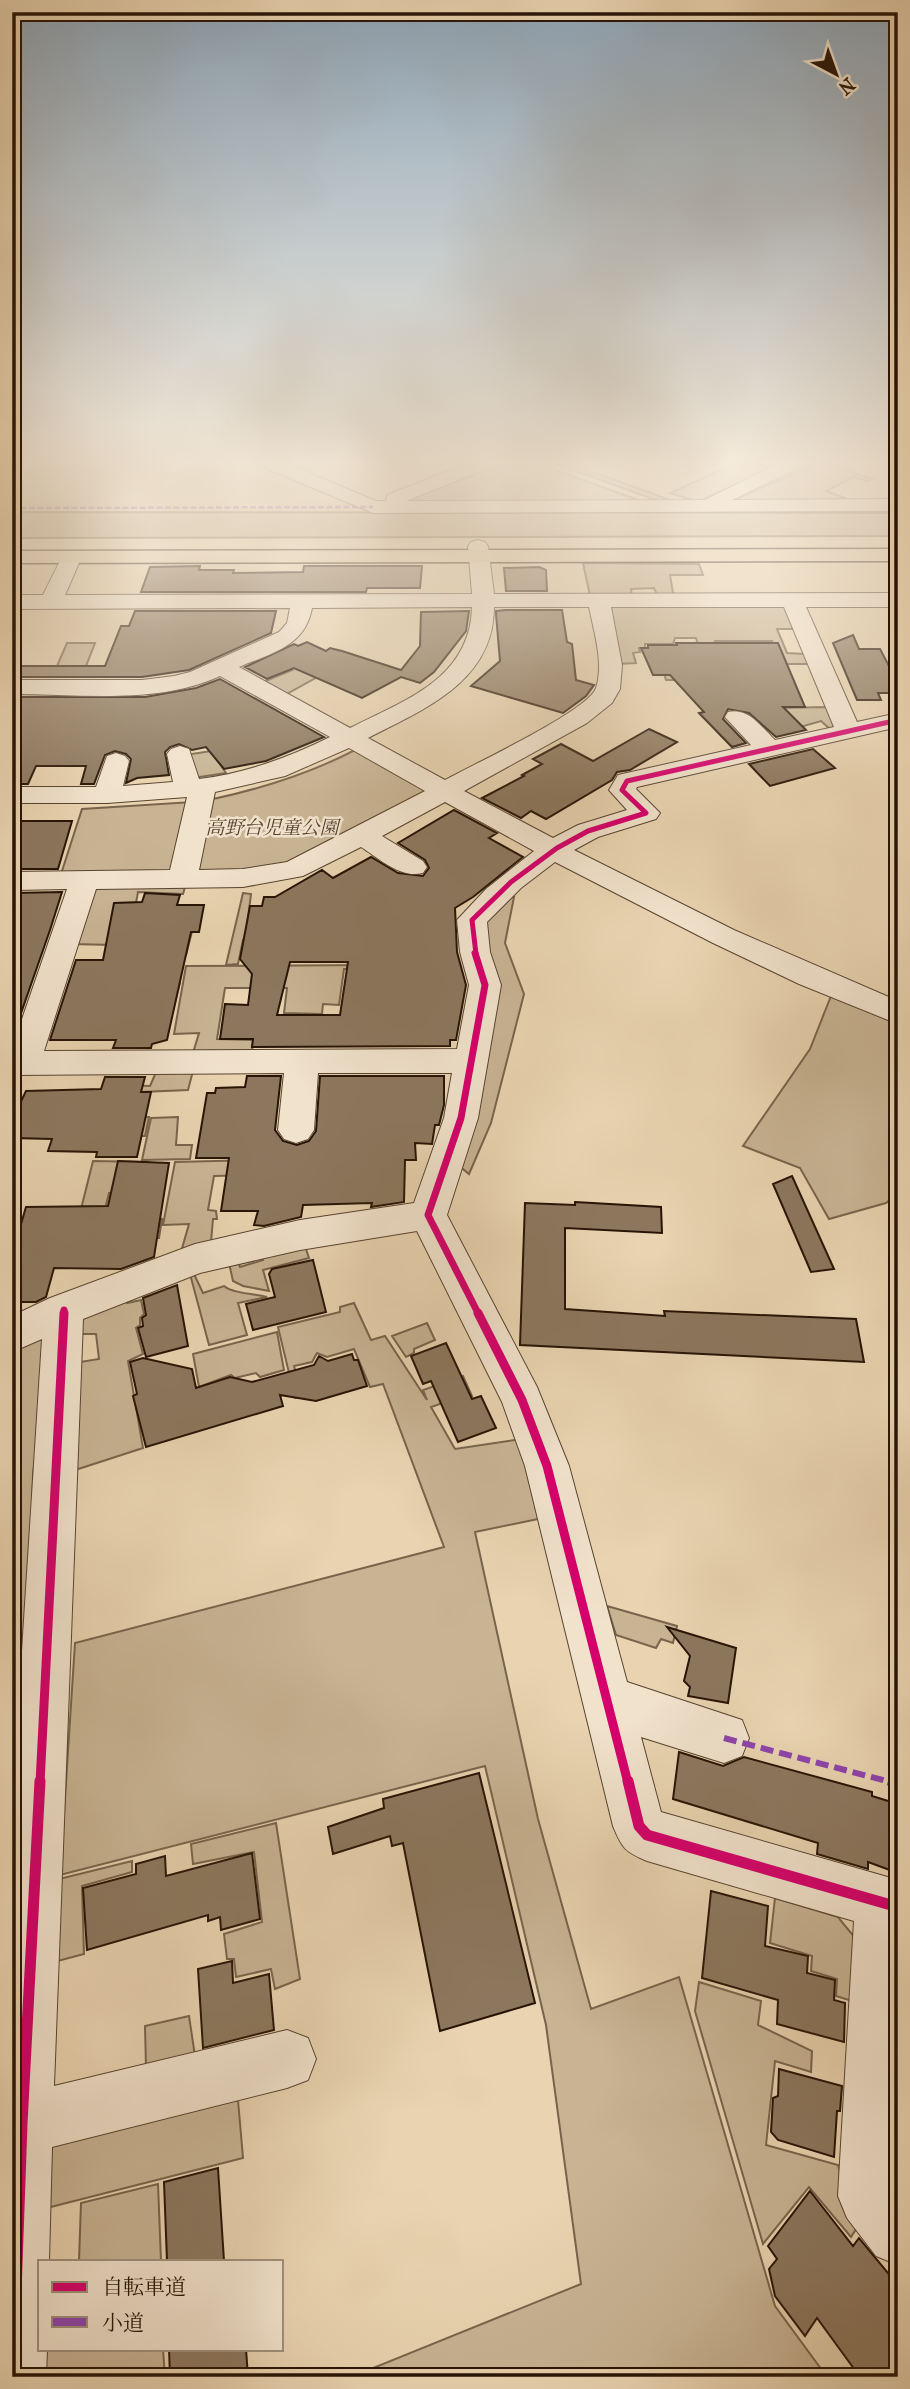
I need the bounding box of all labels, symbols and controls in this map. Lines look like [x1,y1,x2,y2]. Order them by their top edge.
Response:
north arrow [802,38,872,108]
text: N [833,73,859,99]
park label: 高野台児童公園 [205,817,341,839]
legend [38,2260,284,2350]
text: 自転車道 [102,2275,186,2299]
text: 小道 [102,2311,144,2335]

